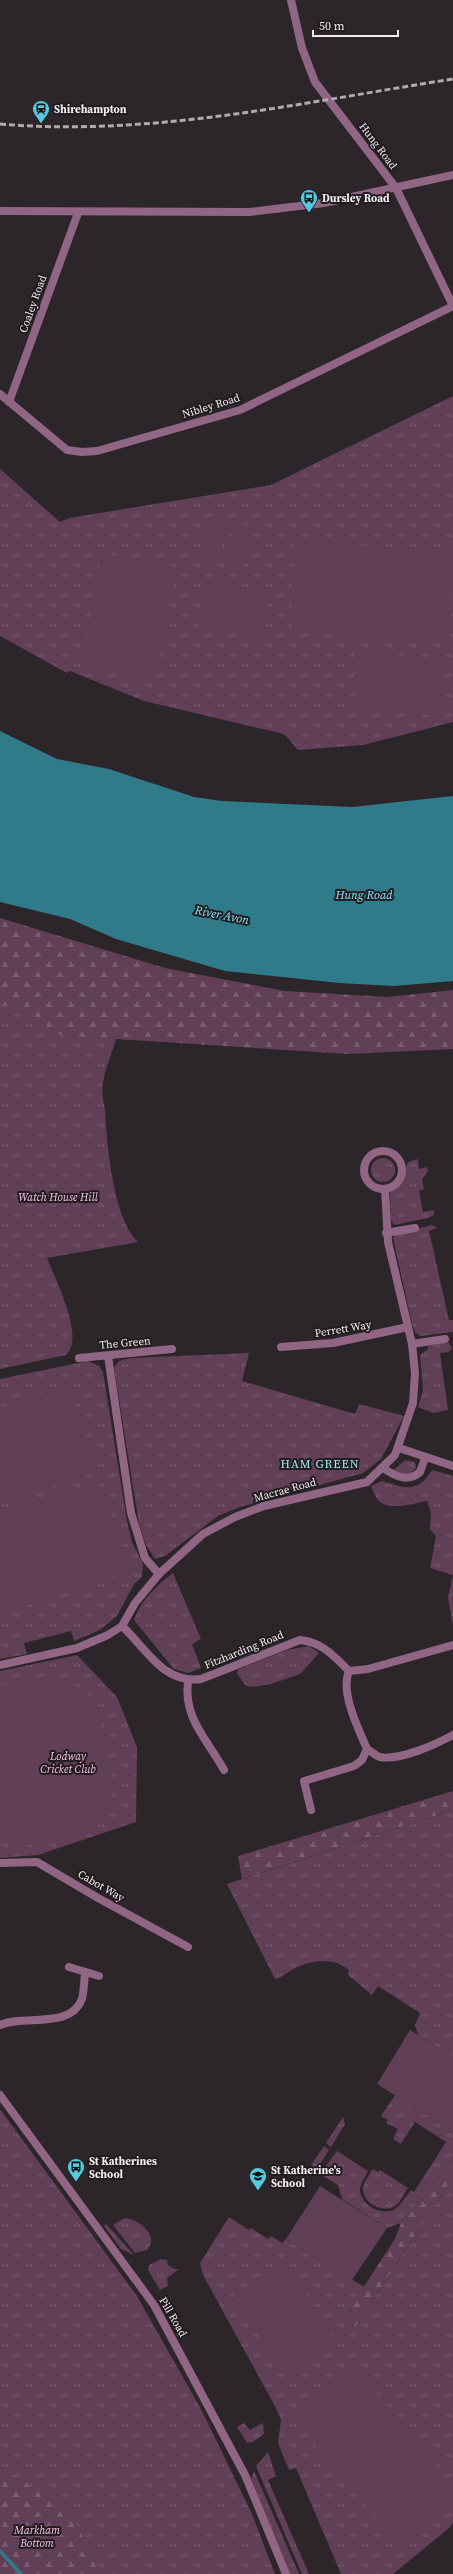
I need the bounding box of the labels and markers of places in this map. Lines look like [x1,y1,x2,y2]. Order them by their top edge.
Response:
station icon: Shirehampton [31,99,51,124]
place label: Shirehampton [54,102,127,117]
bus stop icon: Dursley Road [299,188,319,213]
place label: Dursley Road [322,191,390,206]
place label: St Katherines School [89,2154,157,2182]
bus stop icon: St Katherines School [66,2157,86,2182]
place label: St Katherine's School [271,2163,341,2191]
school or university icon: St Katherine's School [248,2166,268,2191]

